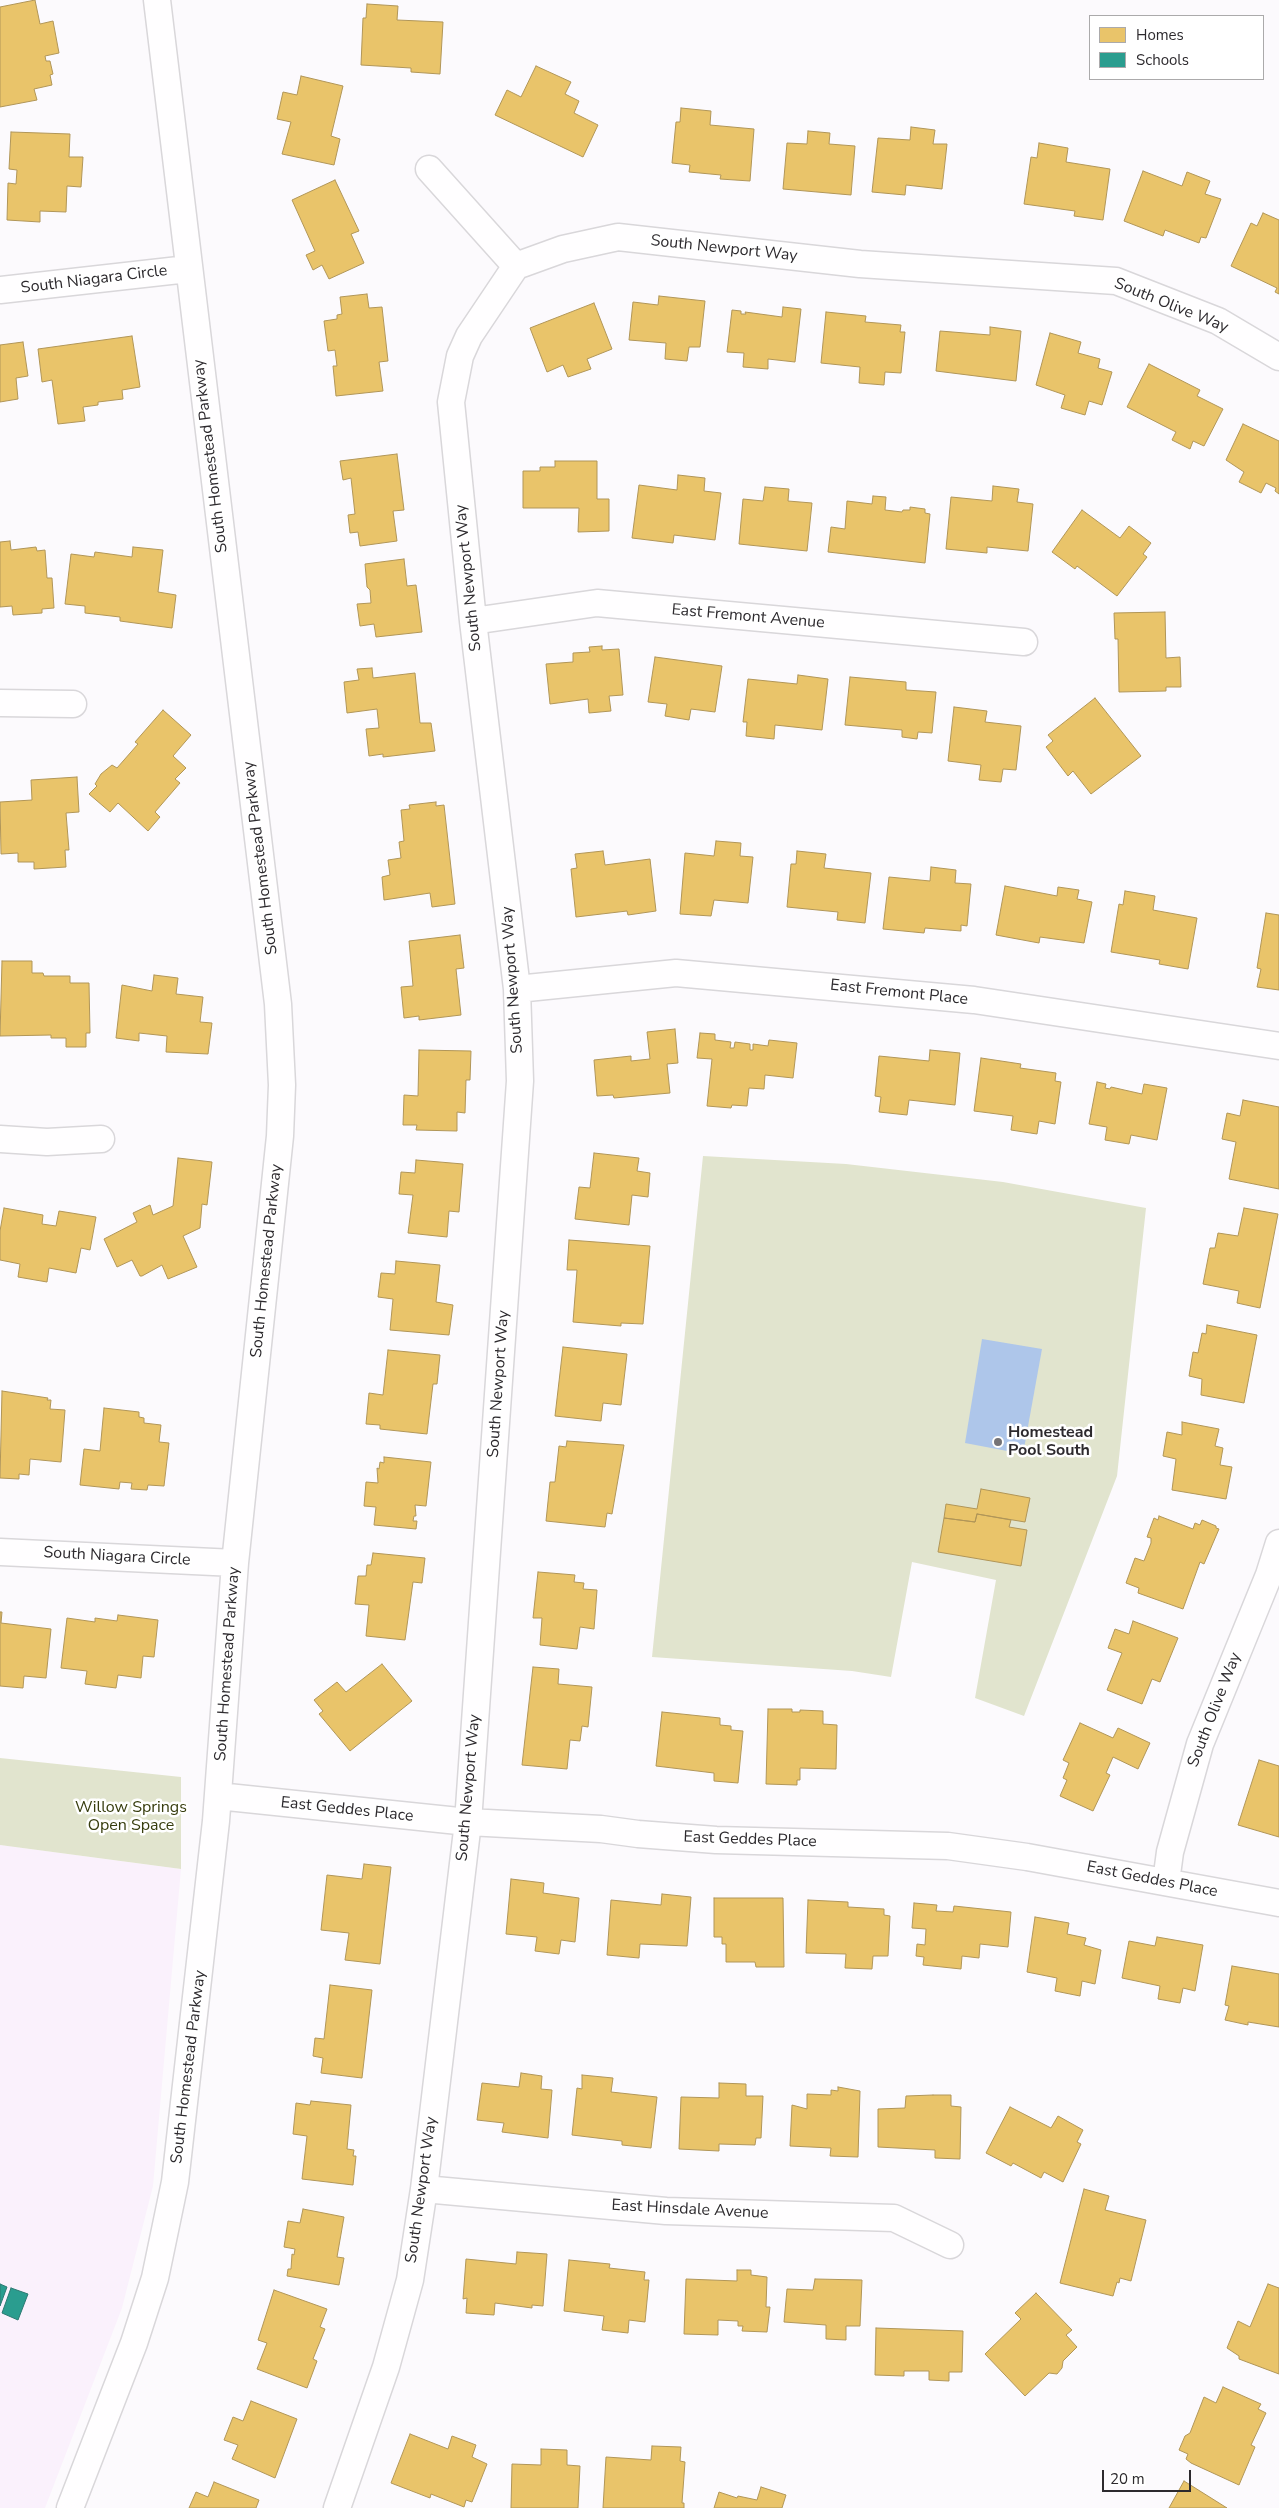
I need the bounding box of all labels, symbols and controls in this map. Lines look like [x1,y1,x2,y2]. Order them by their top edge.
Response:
legend [1089,15,1264,80]
text: Homes [1136,25,1184,45]
text: Schools [1136,50,1189,70]
street label: South Newport Way [650,232,798,266]
street label: South Niagara Circle [20,261,168,299]
street label: South Olive Way [1111,274,1231,338]
street label: South Homestead Parkway [190,358,232,554]
street label: South Newport Way [452,504,486,652]
street label: East Fremont Avenue [671,601,825,633]
street label: South Homestead Parkway [240,760,282,956]
street label: South Newport Way [498,906,528,1054]
street label: East Fremont Place [829,976,969,1010]
street label: South Homestead Parkway [247,1163,287,1359]
street label: South Newport Way [484,1310,514,1458]
place label: Homestead Pool South [1008,1423,1093,1461]
marker: Homestead Pool South [992,1436,1004,1448]
street label: South Niagara Circle [43,1544,191,1570]
street label: South Homestead Parkway [212,1566,244,1762]
street label: South Olive Way [1184,1650,1246,1770]
street label: South Newport Way [453,1714,485,1862]
street label: East Geddes Place [280,1793,414,1827]
park label: Willow Springs Open Space [75,1798,187,1836]
street label: East Geddes Place [683,1828,817,1852]
street label: East Geddes Place [1085,1858,1219,1902]
street label: South Homestead Parkway [168,1969,210,2165]
street label: South Newport Way [402,2116,442,2264]
street label: East Hinsdale Avenue [611,2196,769,2224]
scale bar [1104,2460,1193,2492]
text: 20 m [1110,2469,1145,2489]

